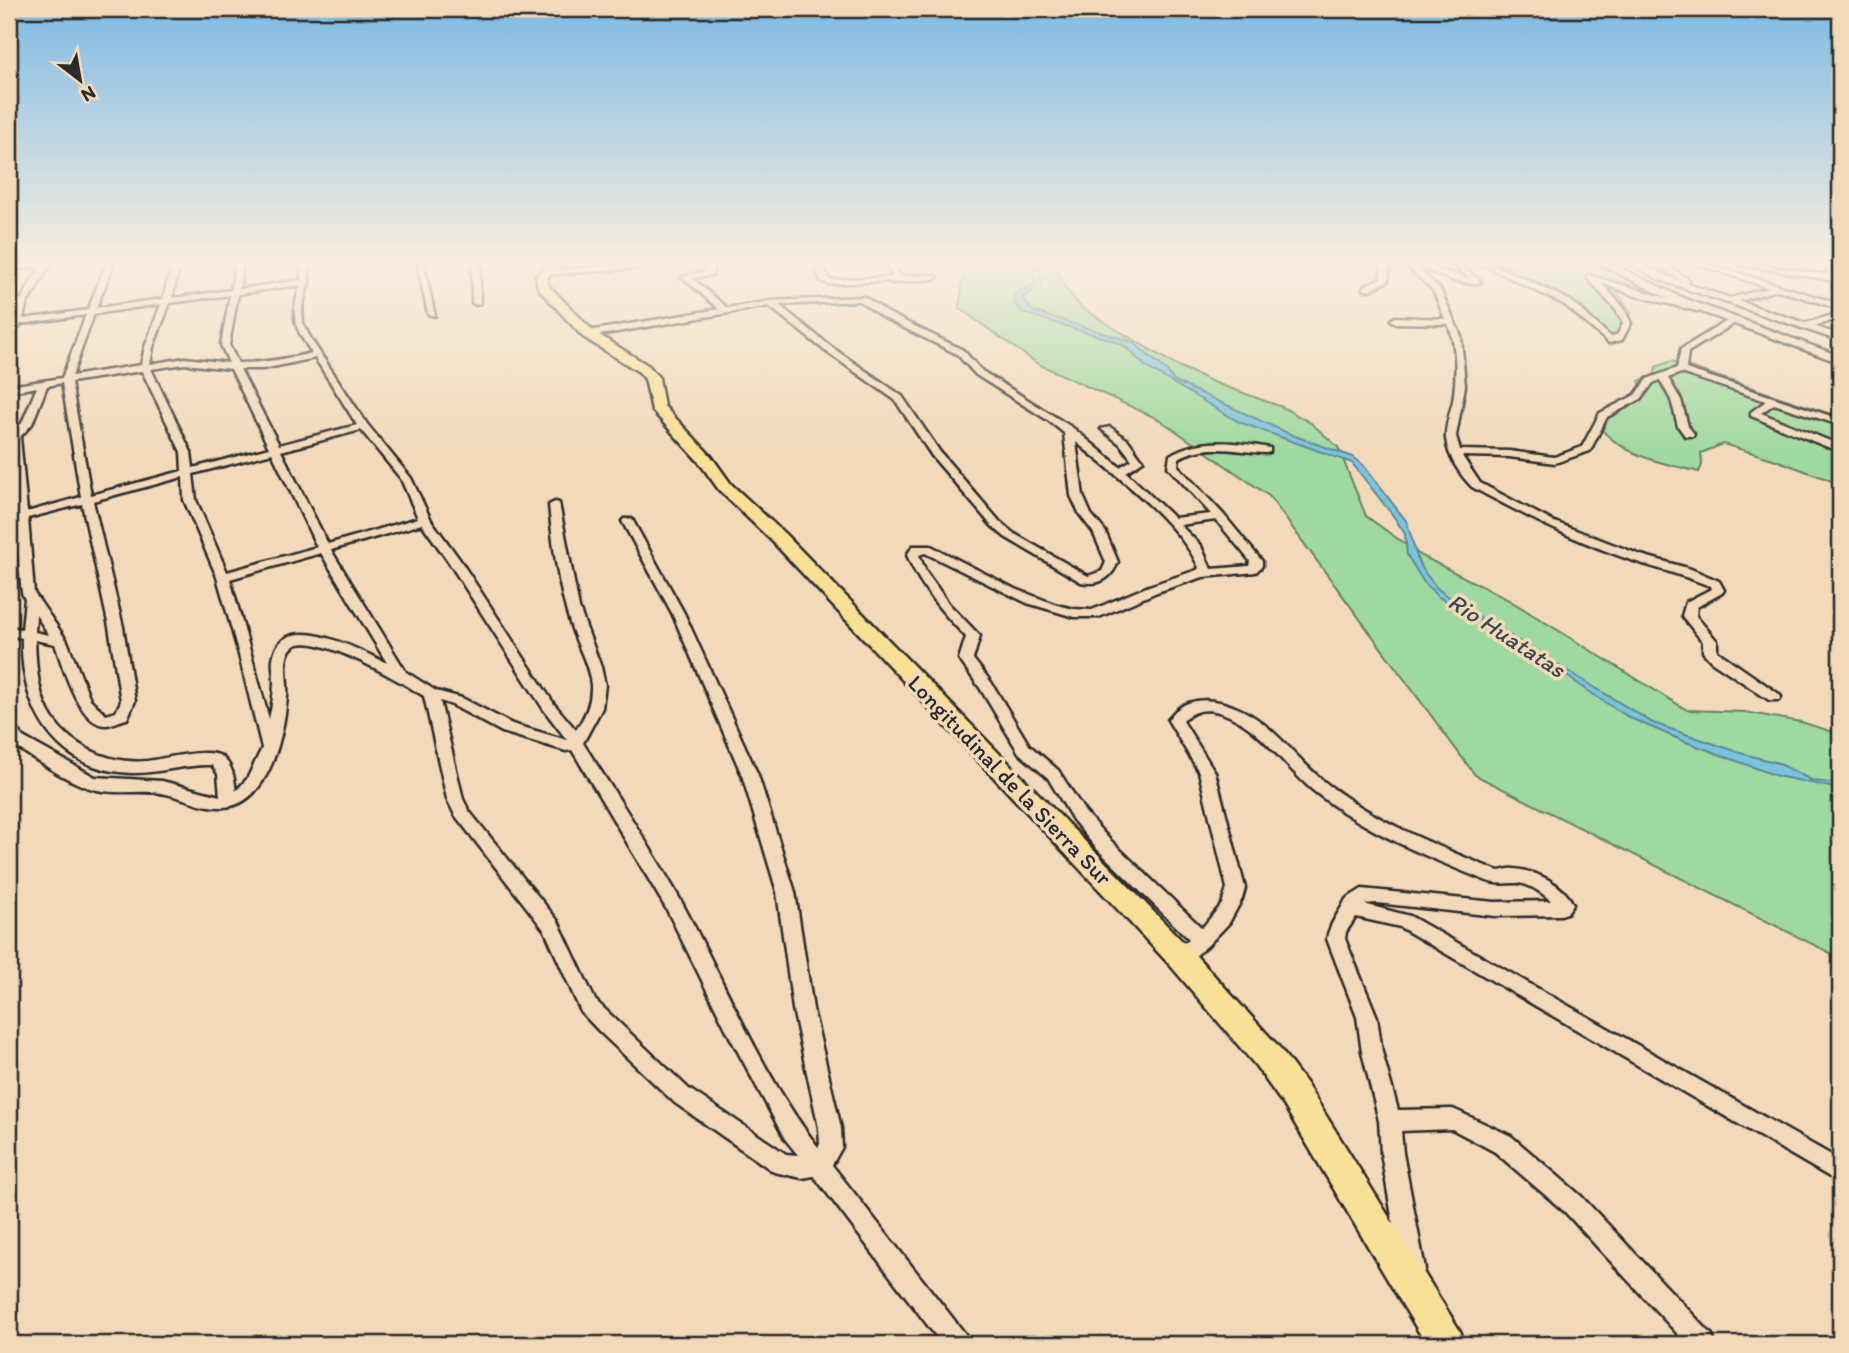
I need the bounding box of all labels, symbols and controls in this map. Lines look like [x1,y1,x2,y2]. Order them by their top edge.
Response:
north arrow [46,46,116,116]
text: N [77,81,100,107]
water label: Rio Huatatas [1443,586,1572,684]
street label: Longitudinal de la Sierra Sur [902,669,1118,891]

